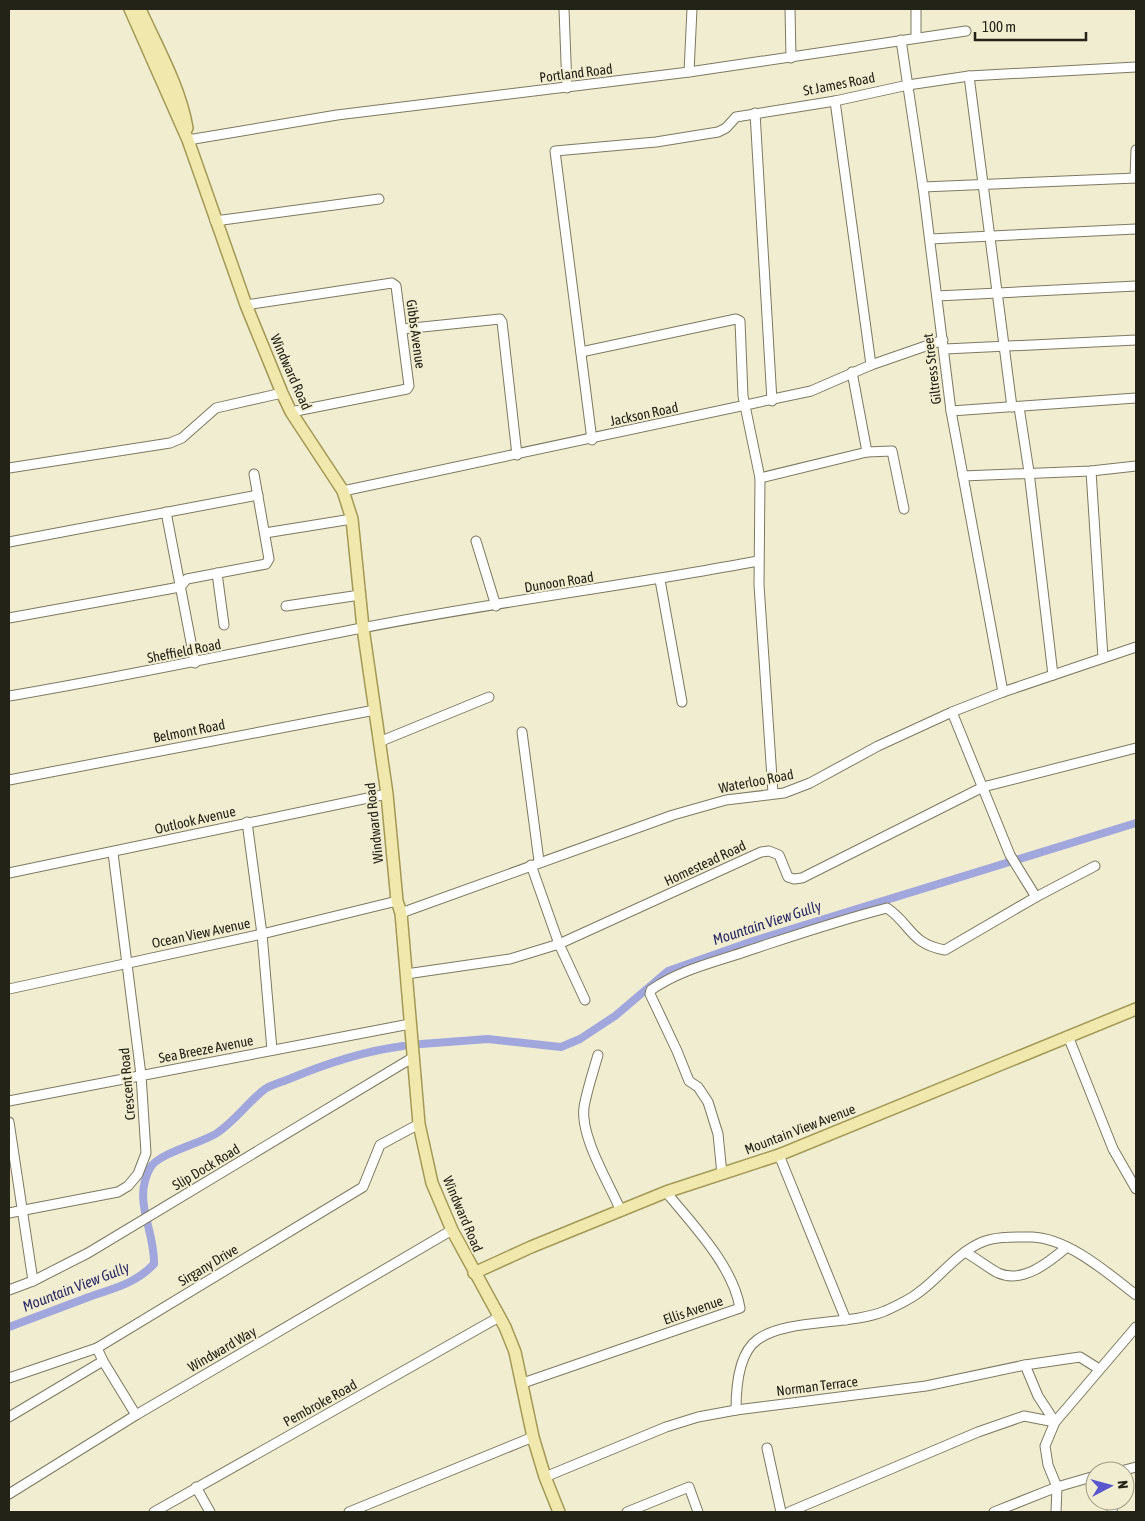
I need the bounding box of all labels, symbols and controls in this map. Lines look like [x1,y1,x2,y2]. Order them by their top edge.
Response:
scale bar [975,10,1086,42]
text: 100 m [982,18,1016,35]
street label: Portland Road [538,61,614,85]
street label: St James Road [802,69,876,99]
street label: Gibbs Avenue [403,298,429,370]
street label: Windward Road [267,332,315,412]
street label: Giltress Street [920,333,944,405]
street label: Jackson Road [608,399,680,429]
street label: Dunoon Road [523,569,595,595]
street label: Sheffield Road [146,636,222,666]
street label: Belmont Road [152,716,226,746]
street label: Waterloo Road [717,766,795,796]
street label: Windward Road [362,782,386,864]
street label: Outlook Avenue [153,803,237,837]
street label: Homestead Road [662,837,748,889]
water label: Mountain View Gully [710,897,824,948]
street label: Ocean View Avenue [150,915,252,951]
street label: Sea Breeze Avenue [157,1032,255,1066]
street label: Crescent Road [116,1047,138,1121]
street label: Mountain View Avenue [742,1101,858,1157]
street label: Slip Dock Road [169,1141,243,1193]
street label: Windward Road [440,1174,486,1254]
street label: Sirgany Drive [175,1241,241,1289]
water label: Mountain View Gully [20,1258,132,1315]
street label: Ellis Avenue [661,1292,725,1328]
street label: Windward Way [185,1323,259,1375]
street label: Norman Terrace [775,1373,859,1399]
street label: Pembroke Road [281,1376,359,1430]
north arrow [1085,1461,1135,1511]
text: N [1115,1480,1131,1490]

